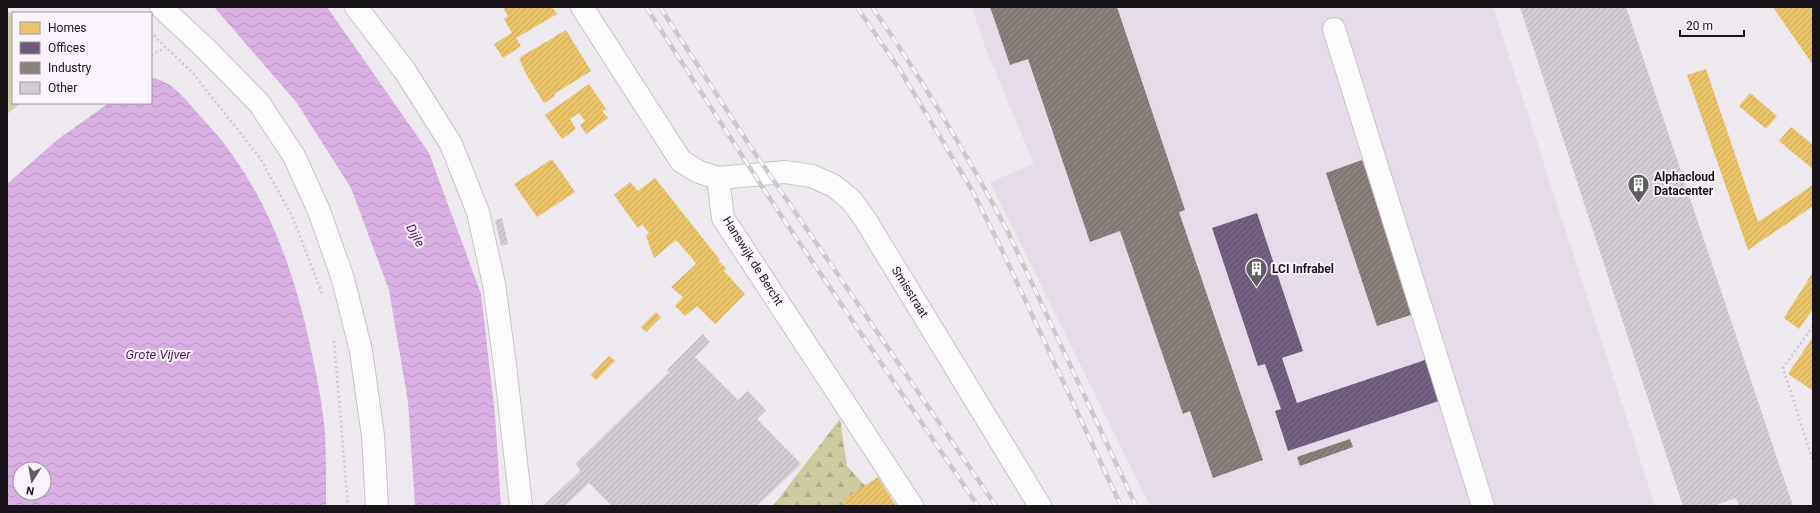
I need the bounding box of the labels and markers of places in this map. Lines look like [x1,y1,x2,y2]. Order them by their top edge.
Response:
place label: Alphacloud Datacenter [1654,170,1715,198]
building icon: Alphacloud Datacenter [1625,171,1651,204]
building icon: LCI Infrabel [1244,256,1270,289]
place label: LCI Infrabel [1272,262,1334,276]

